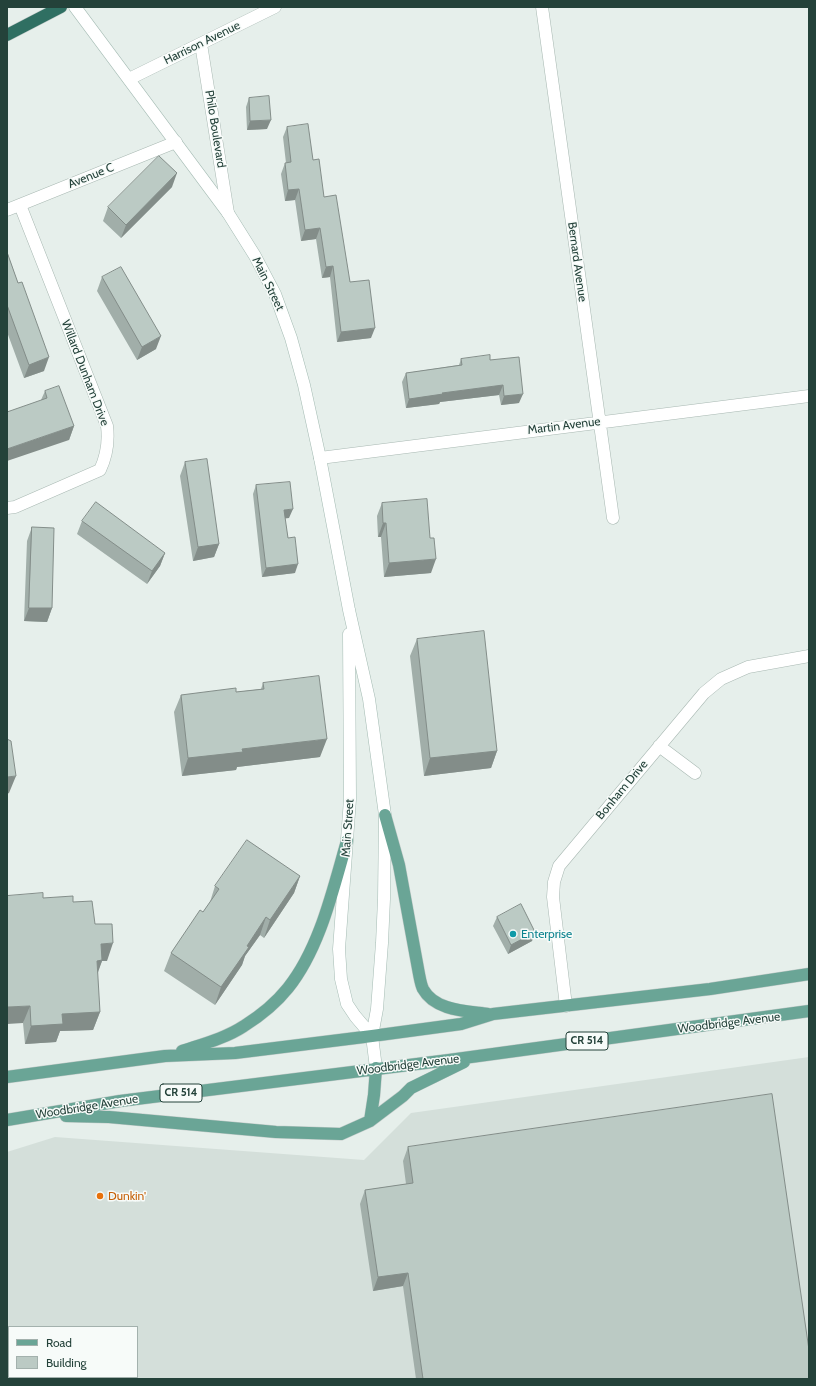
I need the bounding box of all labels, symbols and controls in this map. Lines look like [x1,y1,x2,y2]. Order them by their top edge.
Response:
street label: Harrison Avenue [161,18,243,68]
street label: Philo Boulevard [202,89,228,169]
street label: Avenue C [66,160,116,192]
street label: Bernard Avenue [564,221,590,303]
street label: Main Street [249,255,287,313]
street label: Willard Dunham Drive [58,318,112,428]
street label: Martin Avenue [527,414,601,438]
street label: Bonham Drive [593,757,651,823]
street label: Main Street [339,798,357,858]
place label: Enterprise [521,927,572,941]
marker: Enterprise [508,929,518,939]
street label: Woodbridge Avenue [677,1010,781,1036]
road number: CR 514 [566,1032,608,1050]
street label: Woodbridge Avenue [356,1052,460,1078]
road number: CR 514 [160,1084,202,1102]
street label: Woodbridge Avenue [35,1092,139,1122]
place label: Dunkin' [108,1189,146,1203]
marker: Dunkin' [95,1191,105,1201]
legend [8,1326,138,1378]
text: Road [46,1335,72,1350]
text: Building [46,1355,87,1370]

